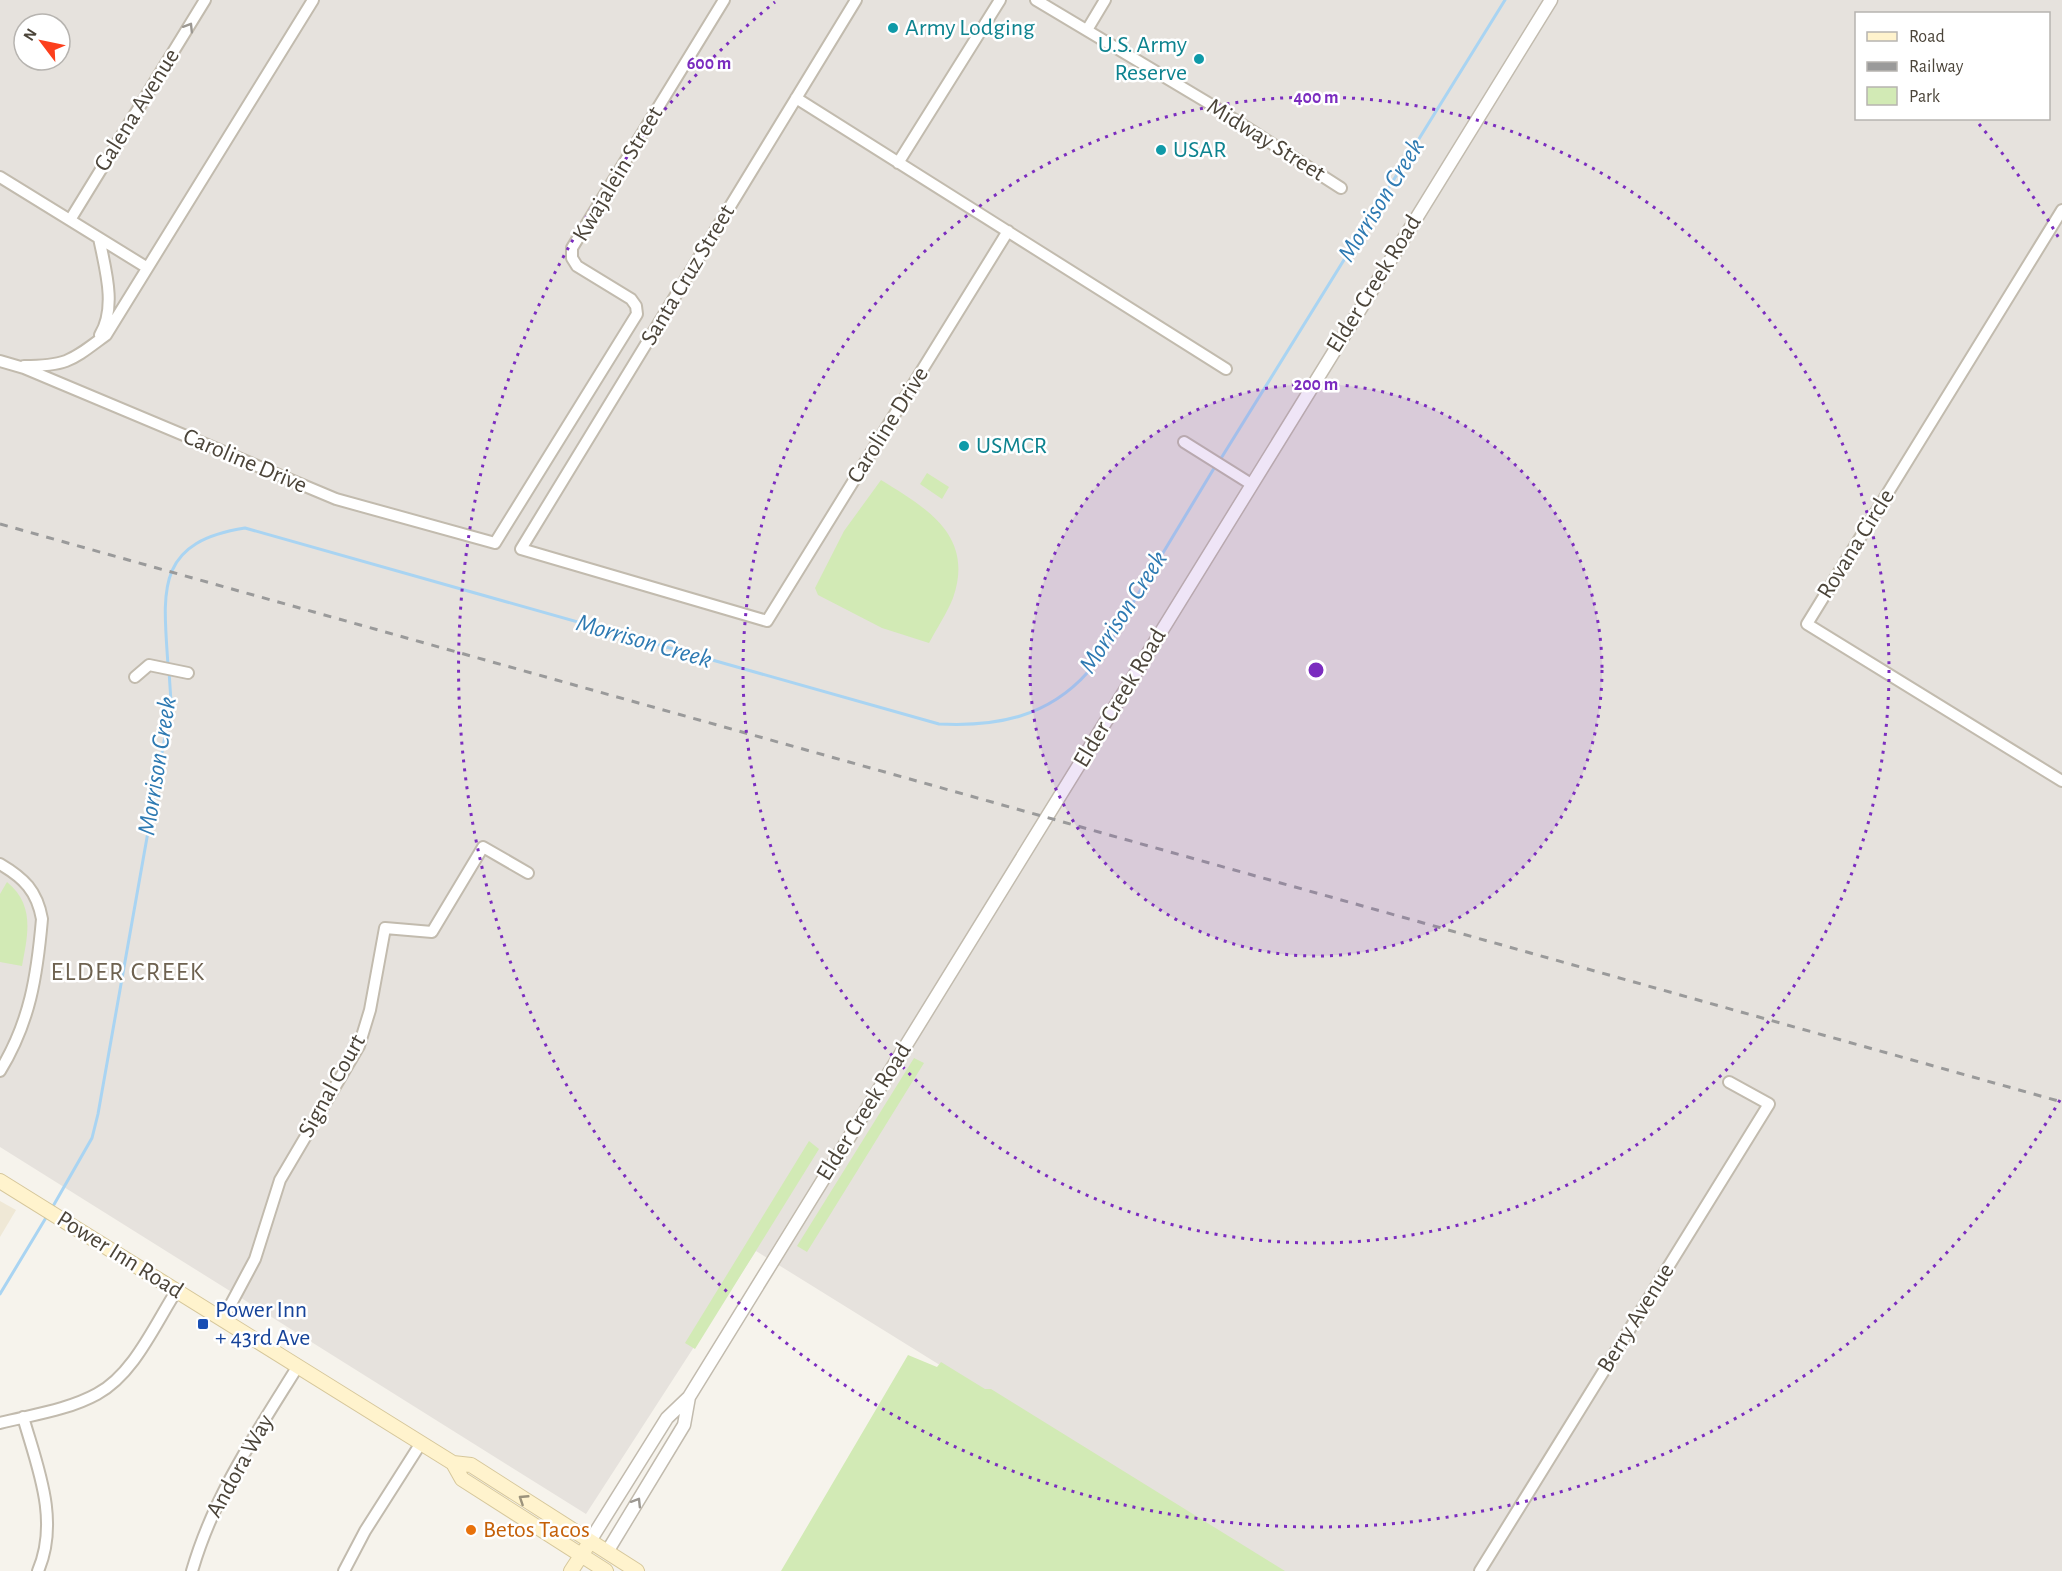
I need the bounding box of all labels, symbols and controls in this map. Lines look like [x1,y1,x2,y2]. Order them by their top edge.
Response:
north arrow [12,12,72,72]
legend [1855,12,2050,120]
place label: Army Lodging [905,16,1035,40]
marker: Army Lodging [886,21,900,35]
one-way arrow [181,23,193,33]
text: N [20,26,40,44]
text: Road [1909,28,1945,46]
place label: U.S. Army Reserve [1098,33,1187,85]
street label: Galena Avenue [90,44,184,176]
marker: U.S. Army Reserve [1192,52,1206,66]
text: 600 m [687,55,731,73]
text: Railway [1909,58,1964,76]
text: Park [1909,88,1941,106]
text: 400 m [1293,89,1339,107]
street label: Midway Street [1203,94,1330,186]
street label: Kwajalein Street [568,102,668,246]
water label: Morrison Creek [1333,134,1429,266]
place label: USAR [1173,138,1227,162]
marker: USAR [1154,143,1168,157]
street label: Santa Cruz Street [637,200,739,349]
street label: Elder Creek Road [1322,211,1426,357]
street label: Caroline Drive [843,363,933,487]
text: 200 m [1294,376,1338,394]
street label: Caroline Drive [180,424,310,498]
place label: USMCR [976,434,1047,458]
marker: USMCR [957,439,971,453]
street label: Rovana Circle [1813,485,1899,603]
water label: Morrison Creek [1074,546,1172,678]
water label: Morrison Creek [573,609,715,673]
street label: Elder Creek Road [1069,624,1171,772]
centre of rings [1306,660,1326,680]
water label: Morrison Creek [133,695,181,837]
district label: ELDER CREEK [50,959,206,985]
street label: Signal Court [294,1030,370,1141]
street label: Elder Creek Road [812,1039,916,1185]
street label: Power Inn Road [53,1207,187,1303]
street label: Berry Avenue [1593,1259,1679,1377]
place label: Power Inn + 43rd Ave [215,1298,310,1350]
marker: Power Inn + 43rd Ave [196,1317,210,1331]
street label: Andora Way [202,1410,278,1522]
one-way arrow [519,1494,529,1506]
one-way arrow [630,1498,642,1508]
place label: Betos Tacos [483,1518,590,1542]
marker: Betos Tacos [464,1523,478,1537]

